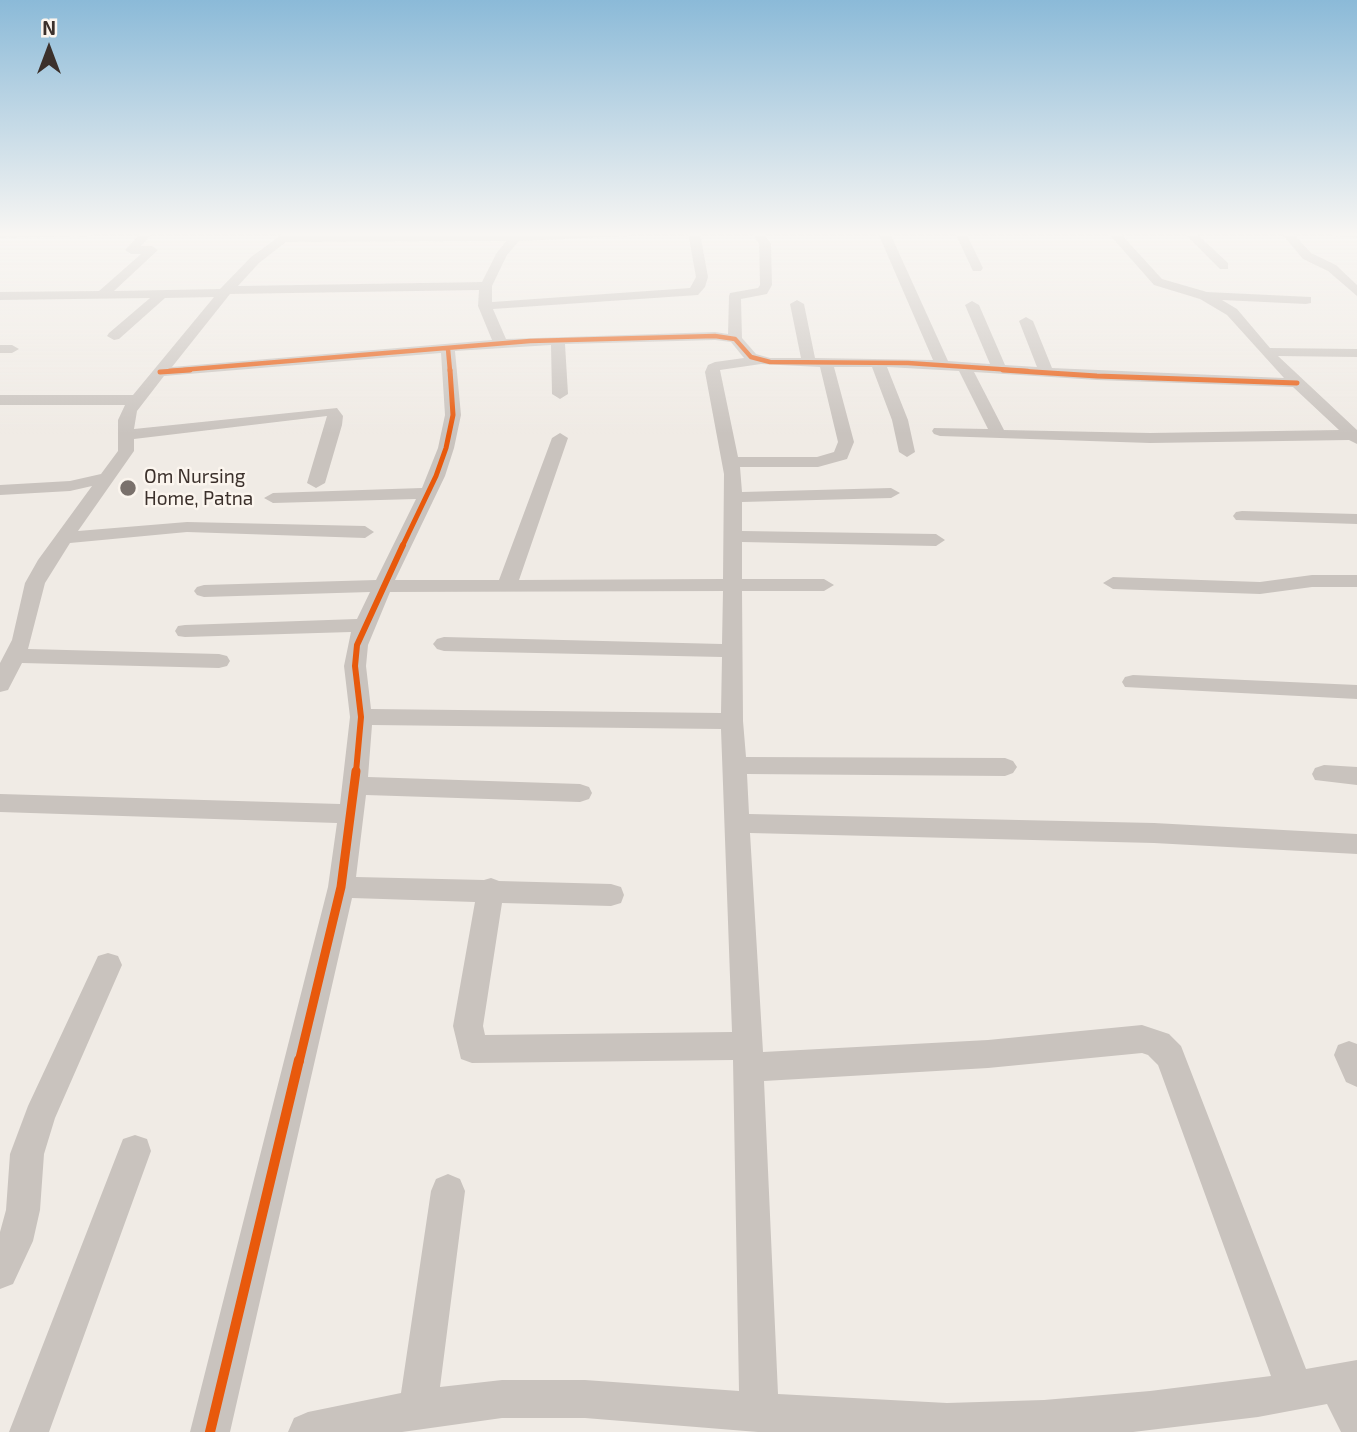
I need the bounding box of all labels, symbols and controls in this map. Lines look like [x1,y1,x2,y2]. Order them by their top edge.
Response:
north arrow [14,14,84,84]
text: N [42,16,56,39]
place label: Om Nursing Home, Patna [144,466,253,510]
marker: Om Nursing Home, Patna [118,478,138,498]

